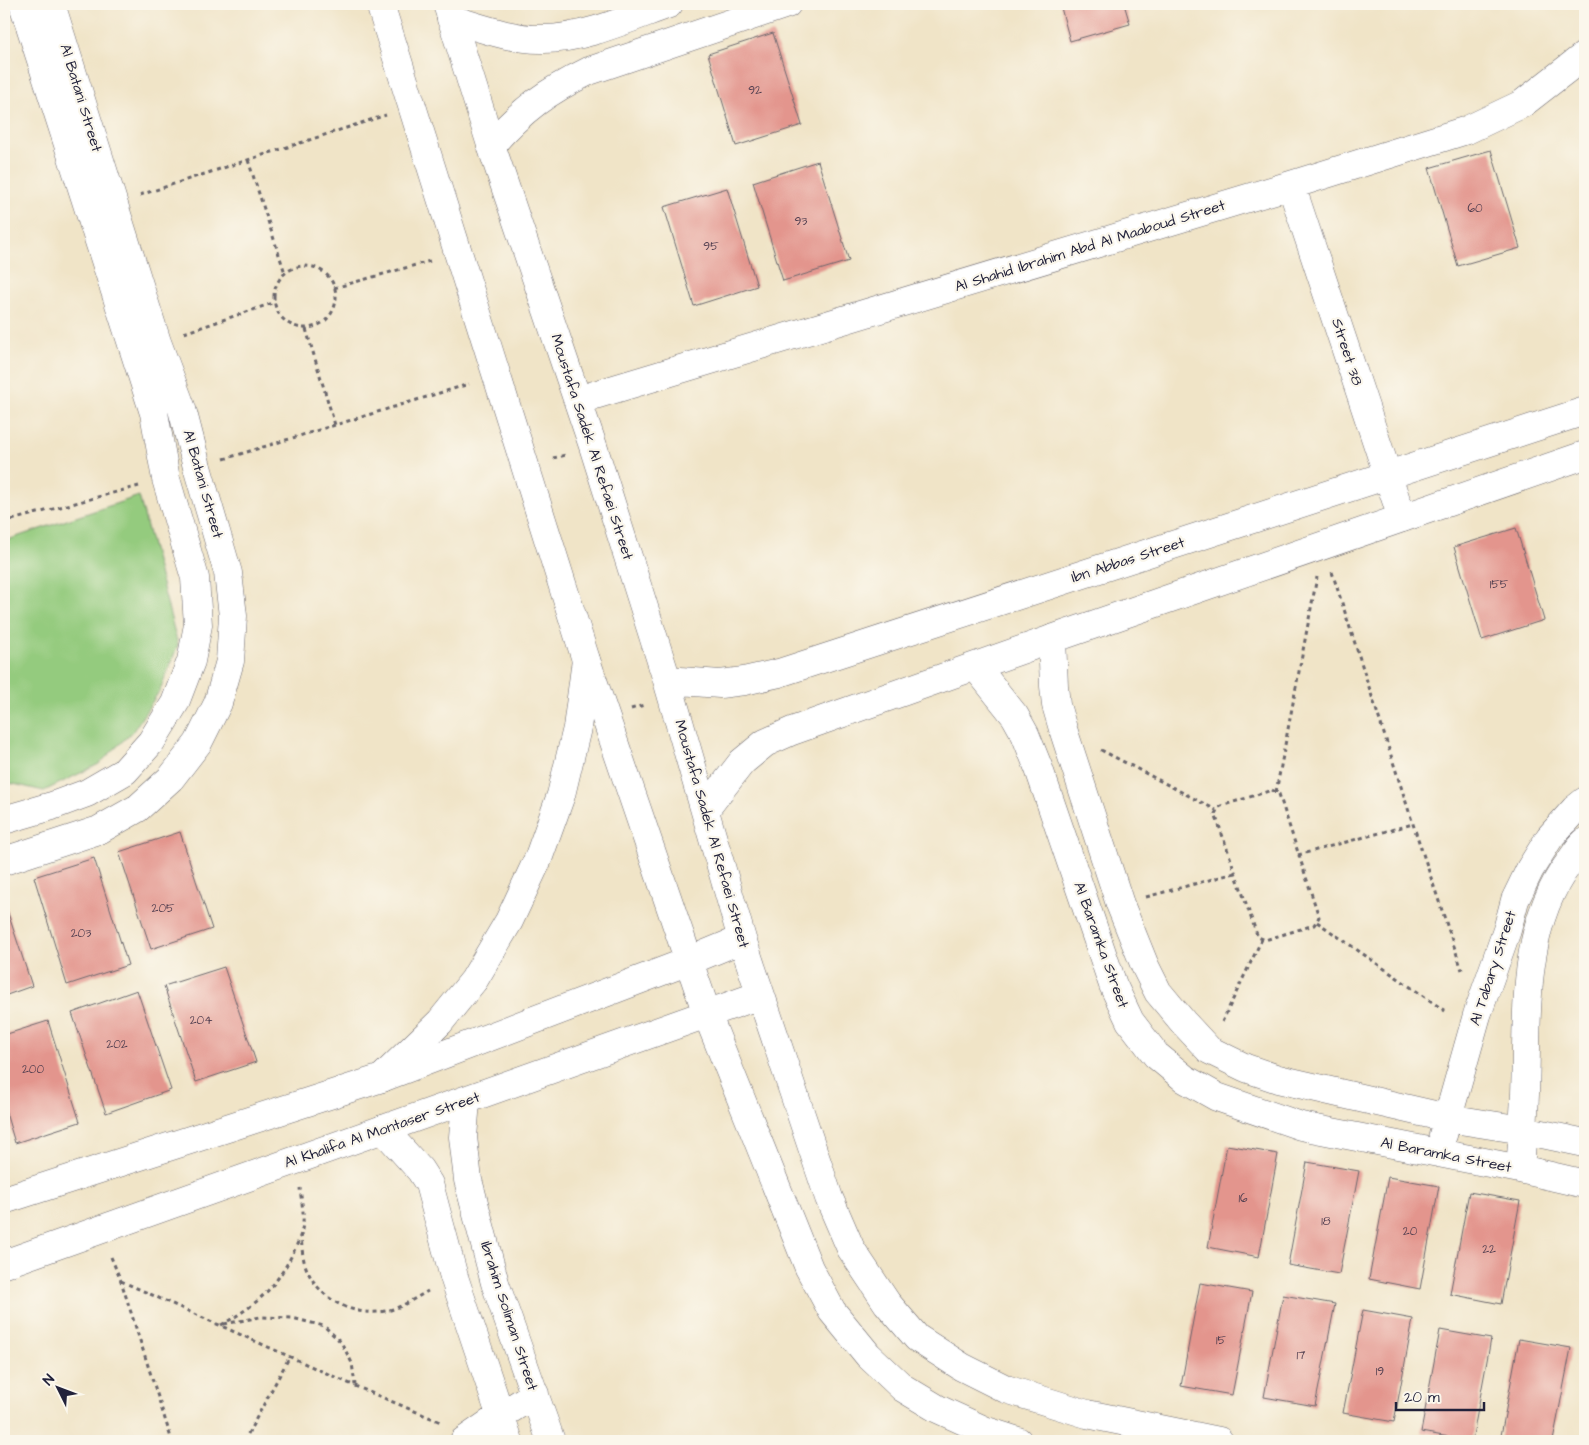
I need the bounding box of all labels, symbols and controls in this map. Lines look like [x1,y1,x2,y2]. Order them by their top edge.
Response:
street label: Al Batani Street [55,41,107,155]
house number: 92 [748,82,762,99]
street label: Al Shahid Ibrahim Abd Al Maaboud Street [952,195,1228,297]
house number: 60 [1467,200,1483,217]
house number: 93 [795,213,807,230]
house number: 95 [703,238,719,255]
street label: Street 38 [1326,316,1368,389]
street label: Moustafa Sadek Al Refaei Street [545,331,639,563]
street label: Al Batani Street [177,427,229,541]
street label: Ibn Abbas Street [1069,532,1187,588]
house number: 155 [1490,576,1509,593]
street label: Moustafa Sadek Al Refaei Street [669,717,755,951]
street label: Al Baramka Street [1068,879,1134,1011]
house number: 205 [152,900,175,917]
street label: Al Tabary Street [1465,908,1522,1029]
house number: 203 [71,925,91,942]
house number: 204 [190,1012,212,1029]
house number: 202 [106,1036,128,1053]
house number: 200 [22,1061,44,1078]
street label: Al Khalifa Al Montaser Street [281,1087,483,1173]
street label: Al Baramka Street [1379,1132,1513,1178]
house number: 16 [1238,1190,1248,1207]
house number: 18 [1321,1213,1331,1230]
house number: 20 [1403,1223,1418,1240]
street label: Ibrahim Soliman Street [475,1239,543,1393]
house number: 22 [1482,1241,1496,1258]
house number: 15 [1216,1332,1227,1349]
house number: 17 [1297,1347,1306,1364]
north arrow [32,1362,82,1412]
house number: 19 [1376,1363,1384,1380]
text: N [39,1370,60,1390]
scale bar [1396,1380,1484,1412]
text: 20 m [1404,1387,1440,1408]

